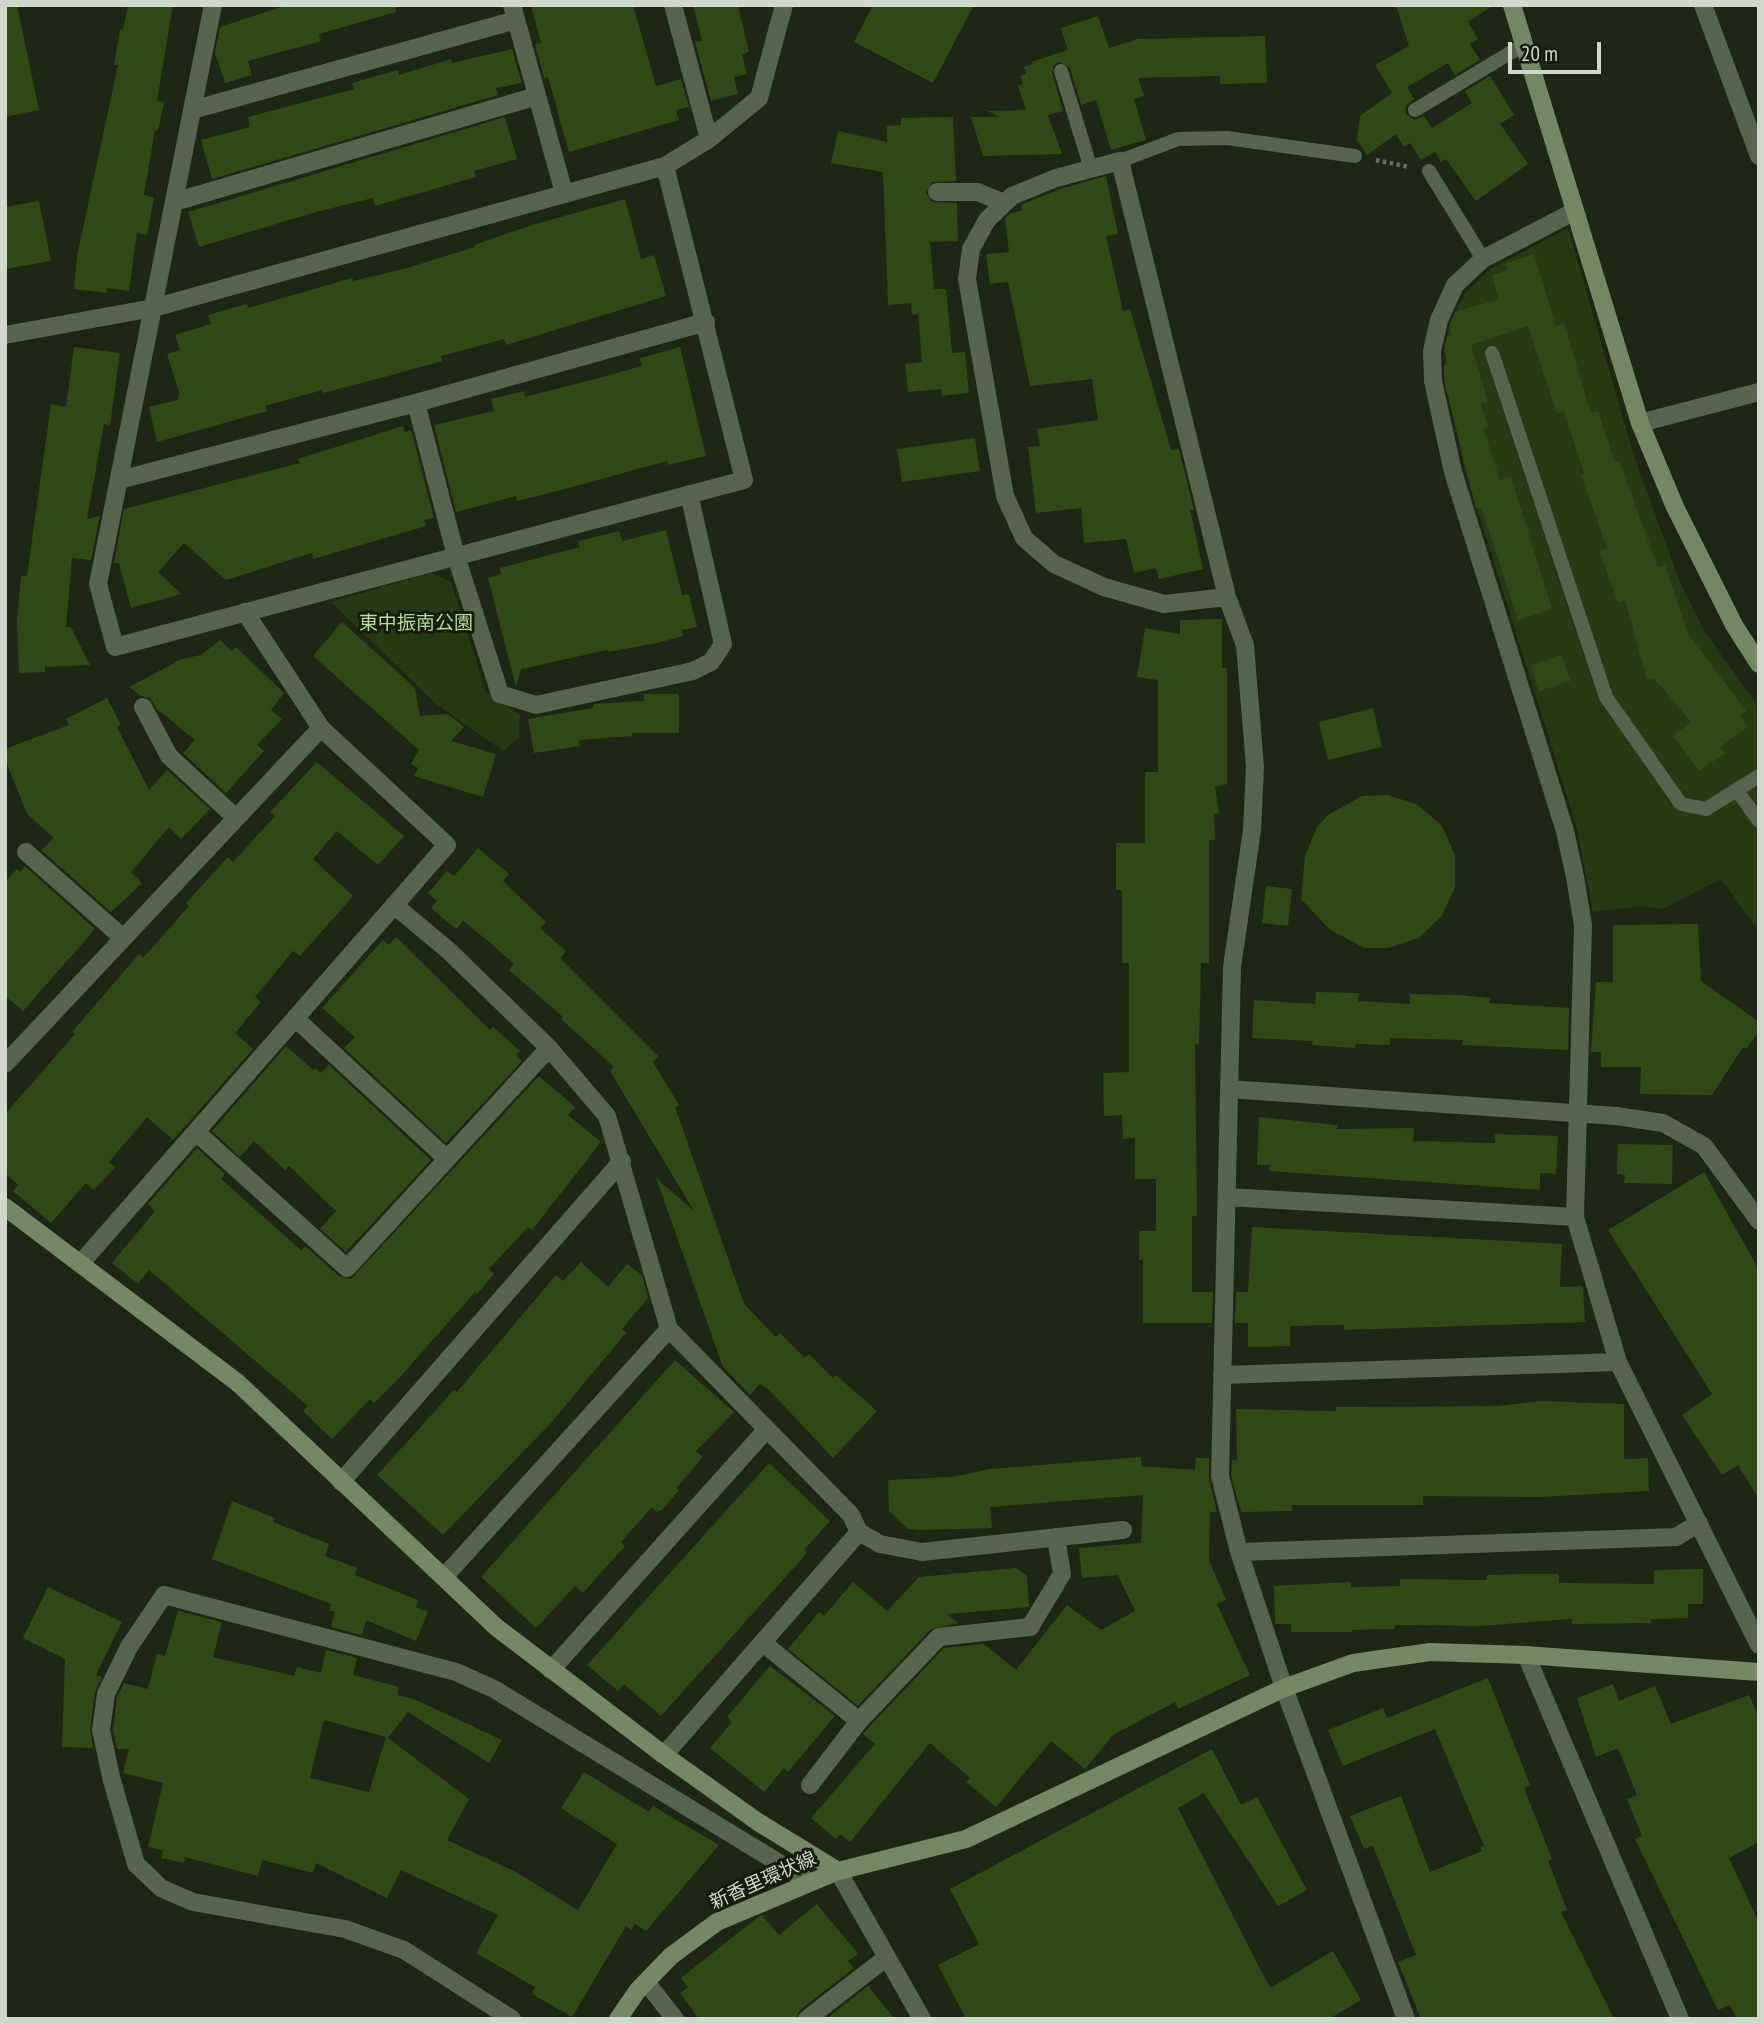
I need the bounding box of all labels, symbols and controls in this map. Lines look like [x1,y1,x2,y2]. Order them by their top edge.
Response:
scale bar [1512,28,1605,72]
text: 20 m [1521,40,1558,67]
park label: 東中振南公園 [359,613,473,635]
street label: 新香里環状線 [706,1847,820,1915]

